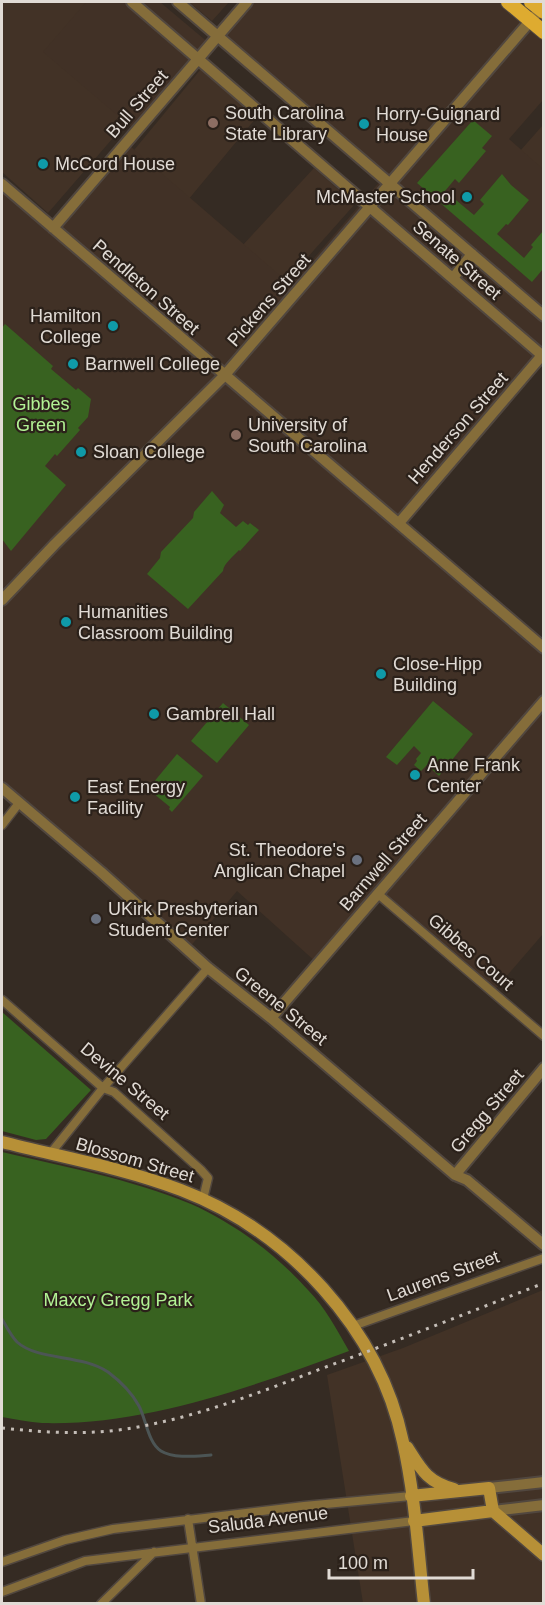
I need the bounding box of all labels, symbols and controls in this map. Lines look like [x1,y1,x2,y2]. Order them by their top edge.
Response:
street label: Bull Street [102,66,172,142]
place label: South Carolina State Library [225,103,345,144]
place label: Horry-Guignard House [376,104,500,145]
marker: South Carolina State Library [206,116,220,130]
marker: Horry-Guignard House [357,117,371,131]
place label: McCord House [55,154,175,174]
marker: McCord House [36,157,50,171]
place label: McMaster School [316,187,455,207]
marker: McMaster School [460,190,474,204]
street label: Senate Street [409,216,505,304]
street label: Pendleton Street [89,235,203,339]
street label: Pickens Street [223,250,315,350]
place label: Hamilton College [30,306,101,347]
marker: Hamilton College [106,319,120,333]
place label: Barnwell College [85,354,220,374]
marker: Barnwell College [66,357,80,371]
street label: Henderson Street [404,368,512,488]
park label: Gibbes Green [12,394,70,435]
place label: University of South Carolina [248,415,368,456]
marker: University of South Carolina [229,428,243,442]
place label: Sloan College [93,442,205,462]
marker: Sloan College [74,445,88,459]
place label: Humanities Classroom Building [78,602,233,643]
marker: Humanities Classroom Building [59,615,73,629]
place label: Close-Hipp Building [393,654,482,695]
marker: Close-Hipp Building [374,667,388,681]
place label: Gambrell Hall [166,704,275,724]
marker: Gambrell Hall [147,707,161,721]
place label: Anne Frank Center [427,755,521,796]
marker: Anne Frank Center [408,768,422,782]
place label: East Energy Facility [87,777,185,818]
marker: East Energy Facility [68,790,82,804]
street label: Barnwell Street [335,809,431,915]
place label: St. Theodore's Anglican Chapel [214,840,345,881]
marker: St. Theodore's Anglican Chapel [350,853,364,867]
place label: UKirk Presbyterian Student Center [108,899,258,940]
street label: Gibbes Court [424,910,518,994]
marker: UKirk Presbyterian Student Center [89,912,103,926]
street label: Greene Street [231,963,331,1049]
street label: Devine Street [77,1038,173,1124]
street label: Gregg Street [446,1065,528,1157]
street label: Blossom Street [74,1134,196,1186]
street label: Laurens Street [384,1246,502,1306]
park label: Maxcy Gregg Park [43,1290,194,1310]
street label: Saluda Avenue [207,1503,329,1537]
scale bar [329,1542,473,1580]
text: 100 m [338,1553,388,1573]

